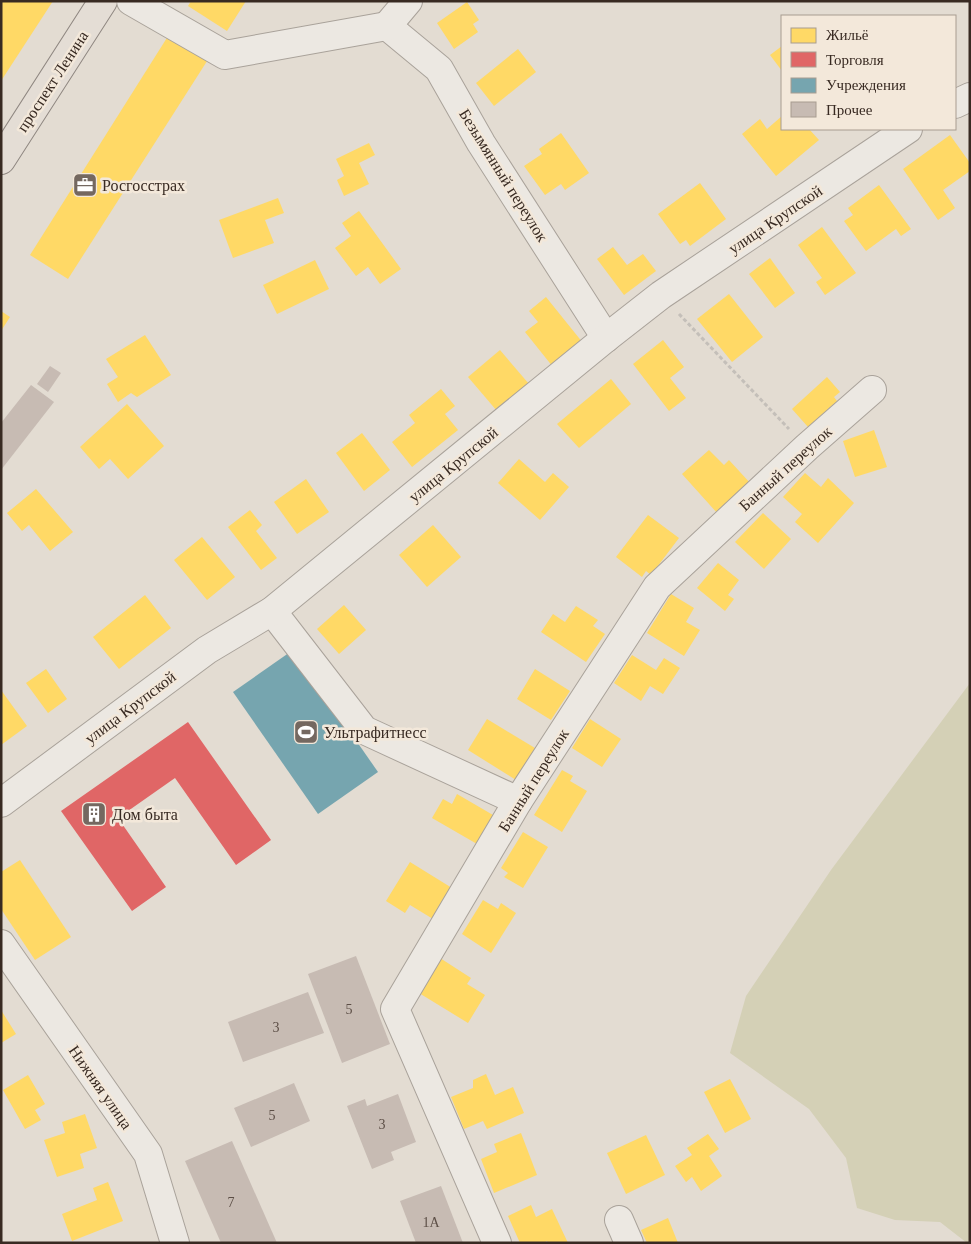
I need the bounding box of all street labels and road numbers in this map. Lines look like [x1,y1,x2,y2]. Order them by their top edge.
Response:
street label: проспект Ленина [13,28,92,135]
street label: Безымянный переулок [455,106,551,245]
street label: улица Крупской [725,182,826,258]
street label: Банный переулок [736,422,836,515]
street label: улица Крупской [406,423,502,506]
street label: улица Крупской [82,668,180,748]
street label: Банный переулок [495,725,573,835]
street label: Нижняя улица [65,1042,136,1133]

